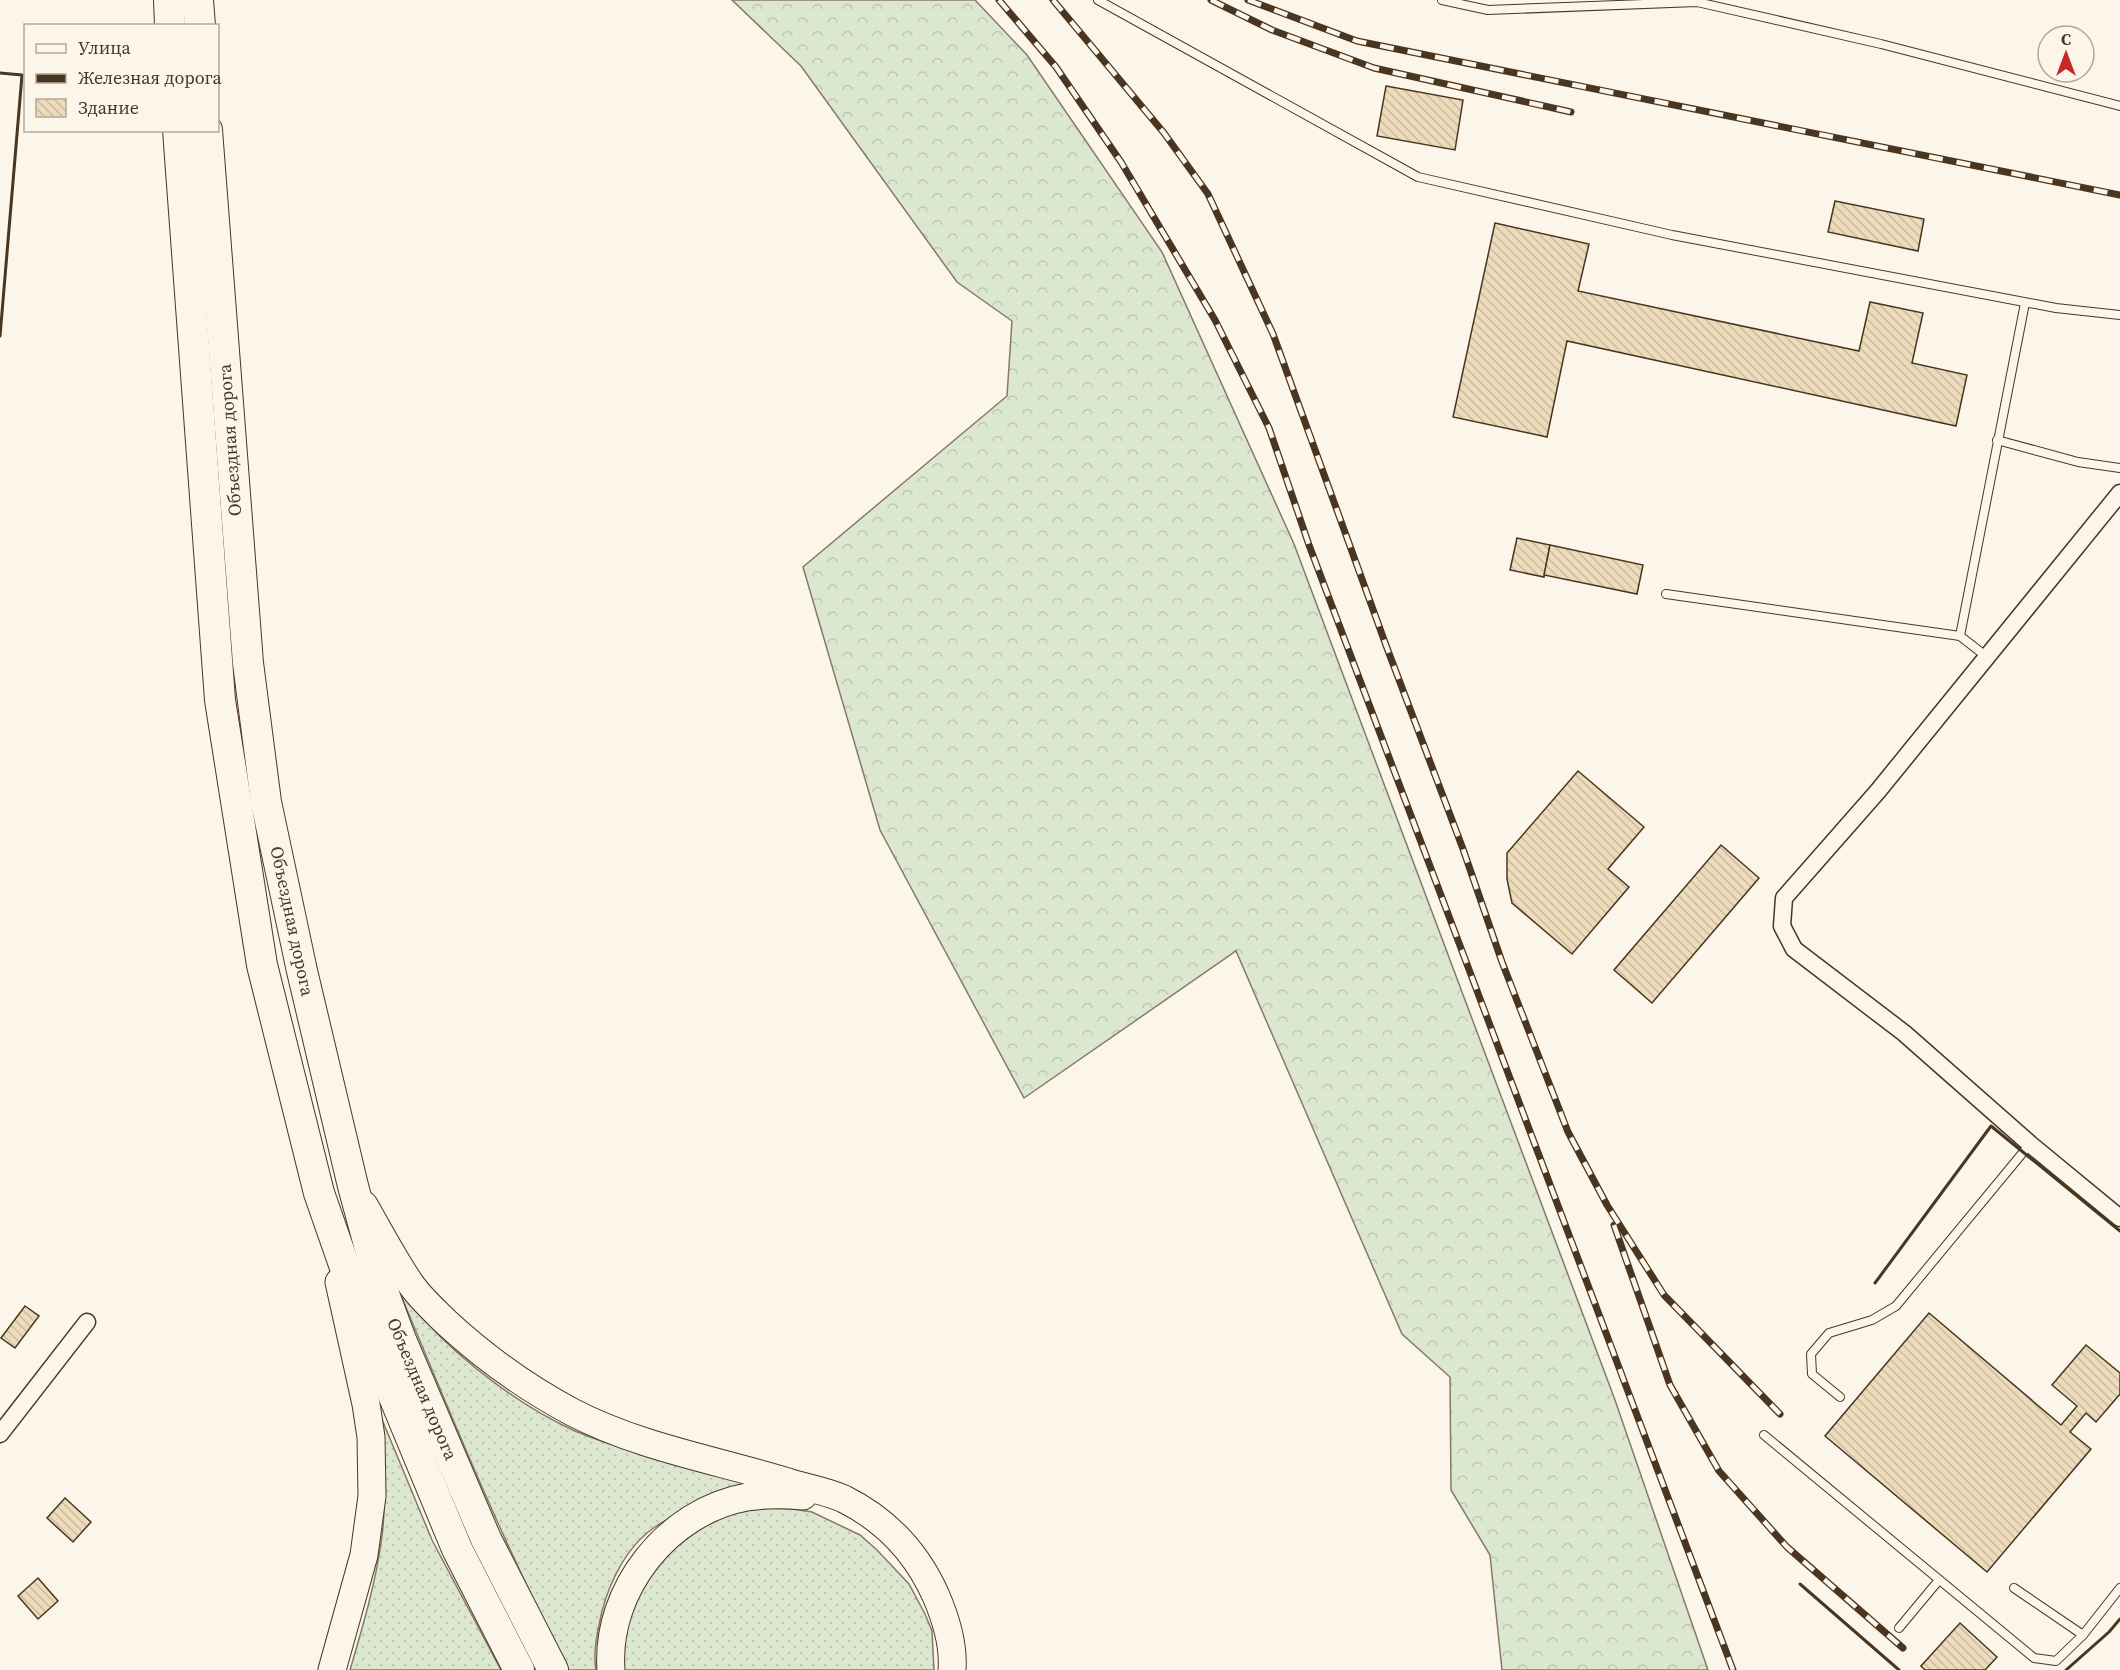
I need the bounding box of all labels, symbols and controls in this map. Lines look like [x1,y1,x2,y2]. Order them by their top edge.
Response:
legend [24,24,219,132]
north arrow [2036,24,2096,84]
text: С [2061,28,2071,50]
text: Улица [78,35,131,60]
text: Железная дорога [78,65,223,90]
text: Здание [78,95,139,120]
street label: Объездная дорога [212,362,247,517]
street label: Объездная дорога [264,844,321,999]
street label: Объездная дорога [381,1314,464,1465]

